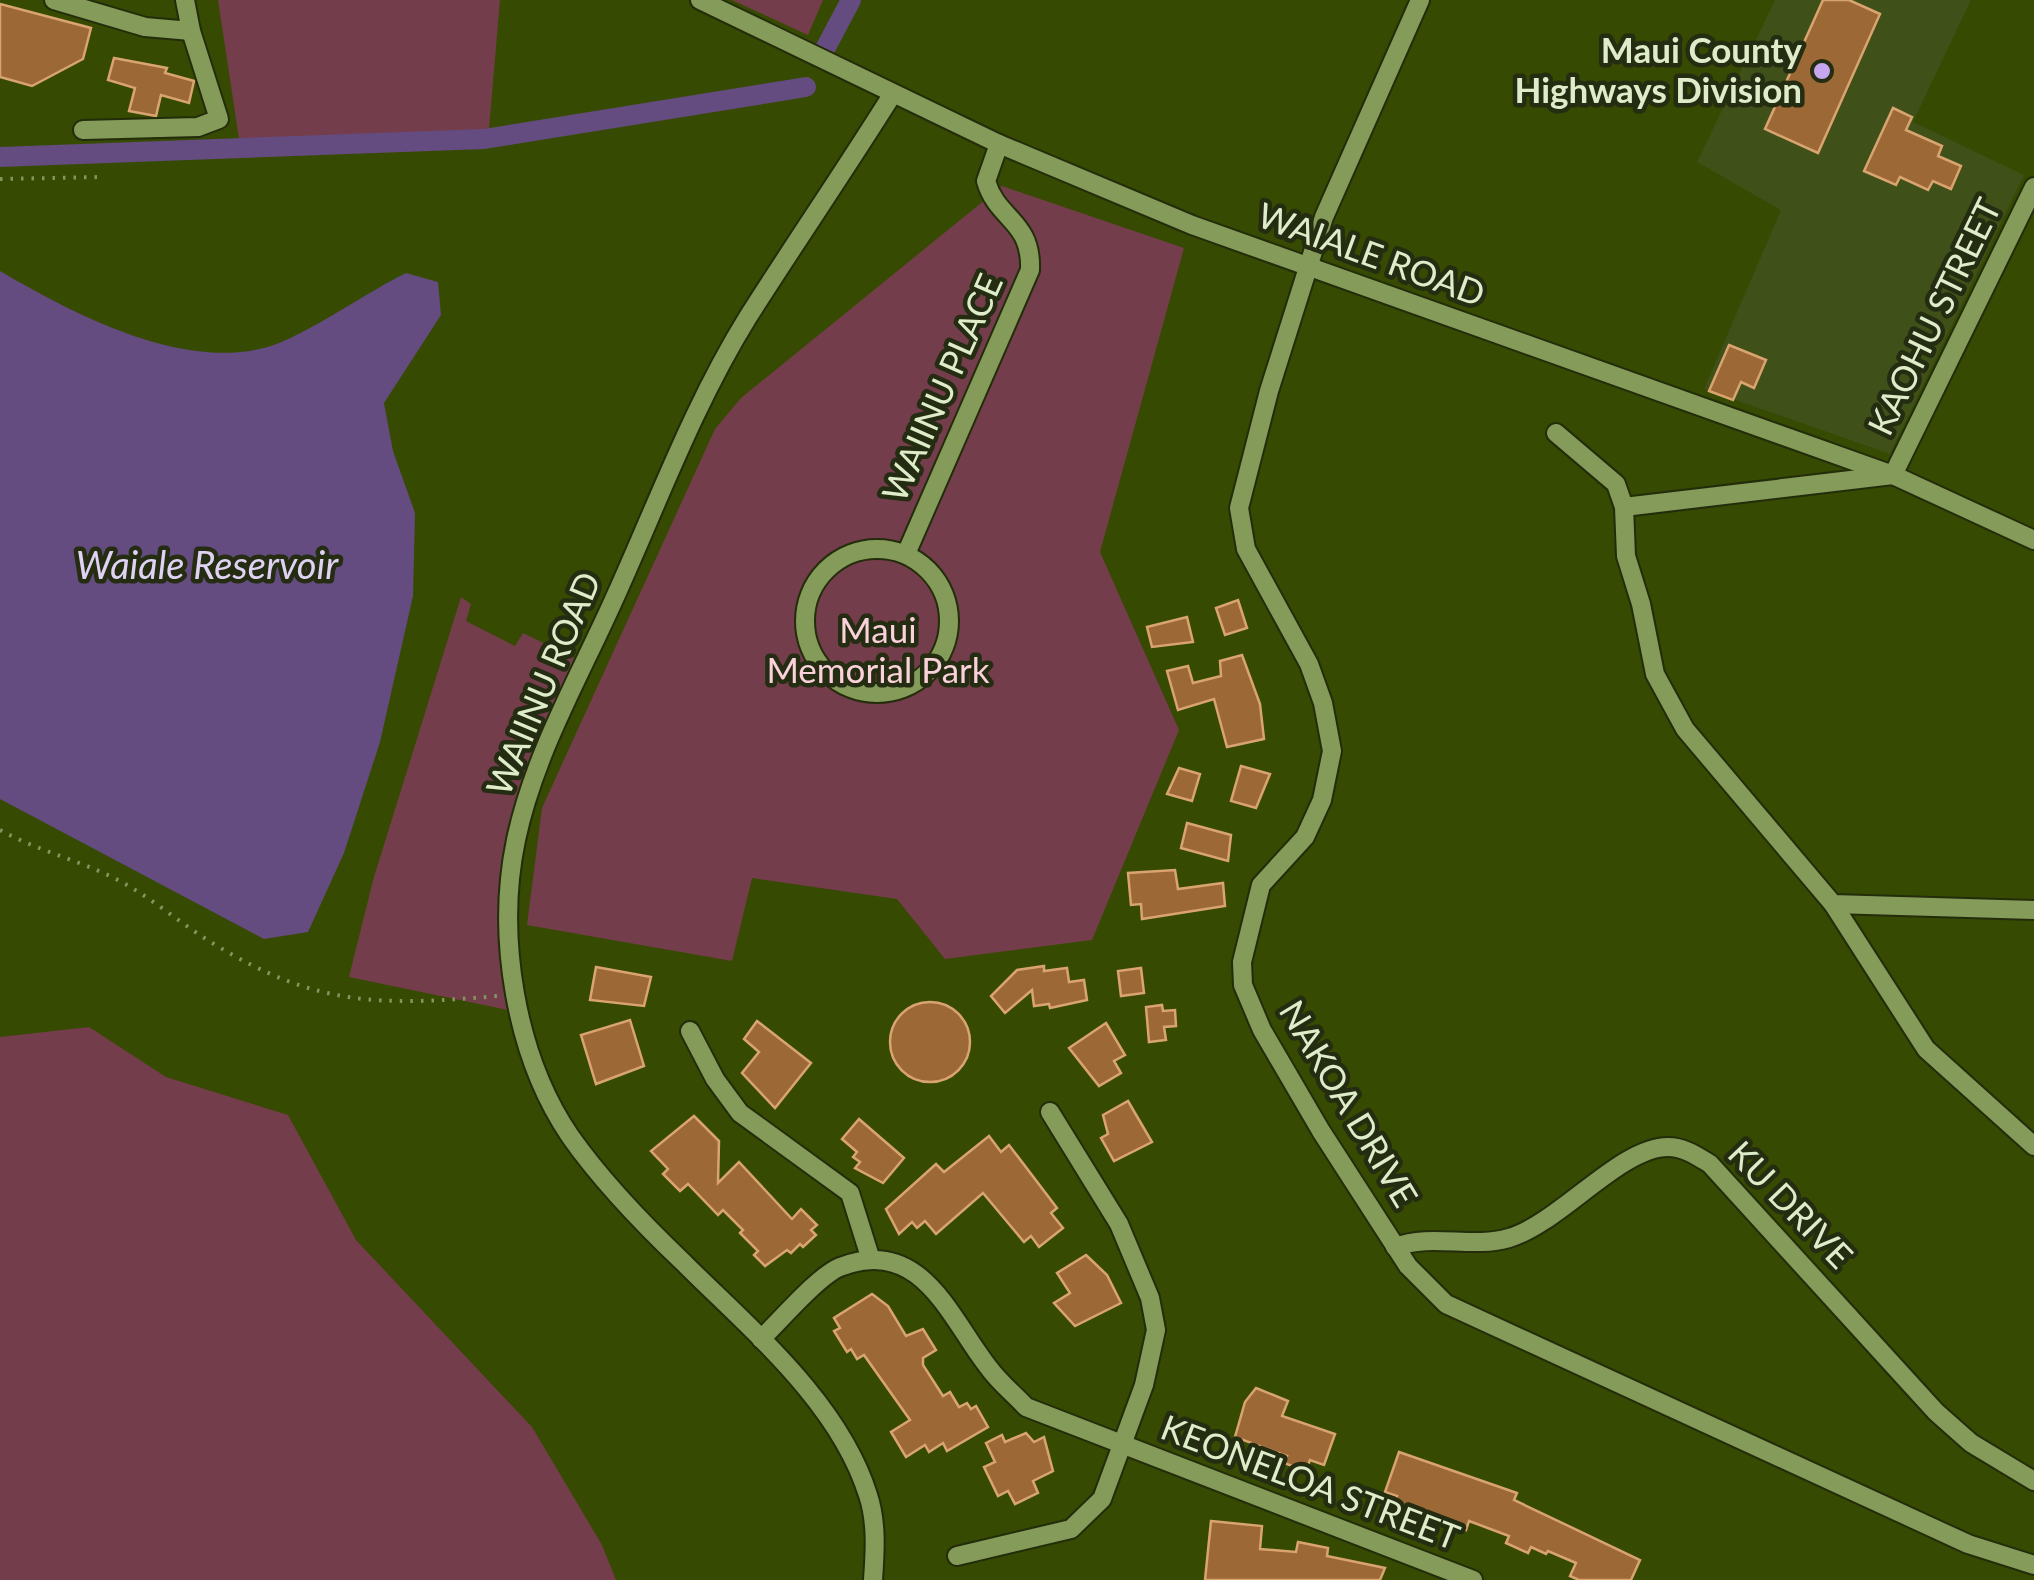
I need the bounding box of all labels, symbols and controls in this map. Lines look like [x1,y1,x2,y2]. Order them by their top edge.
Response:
place label: Maui County Highways Division [1515,28,1803,110]
marker: Maui County Highways Division [1811,60,1833,82]
street label: KAOHU STREET [1858,191,2009,441]
street label: WAIALE ROAD [1252,193,1491,314]
street label: WAIINU PLACE [872,267,1010,508]
water label: Waiale Reservoir [76,541,339,587]
street label: WAIINU ROAD [476,565,608,801]
park label: Maui Memorial Park [766,608,990,690]
street label: NAKOA DRIVE [1272,992,1428,1214]
street label: KU DRIVE [1721,1131,1862,1276]
street label: KEONELOA STREET [1156,1405,1466,1557]

